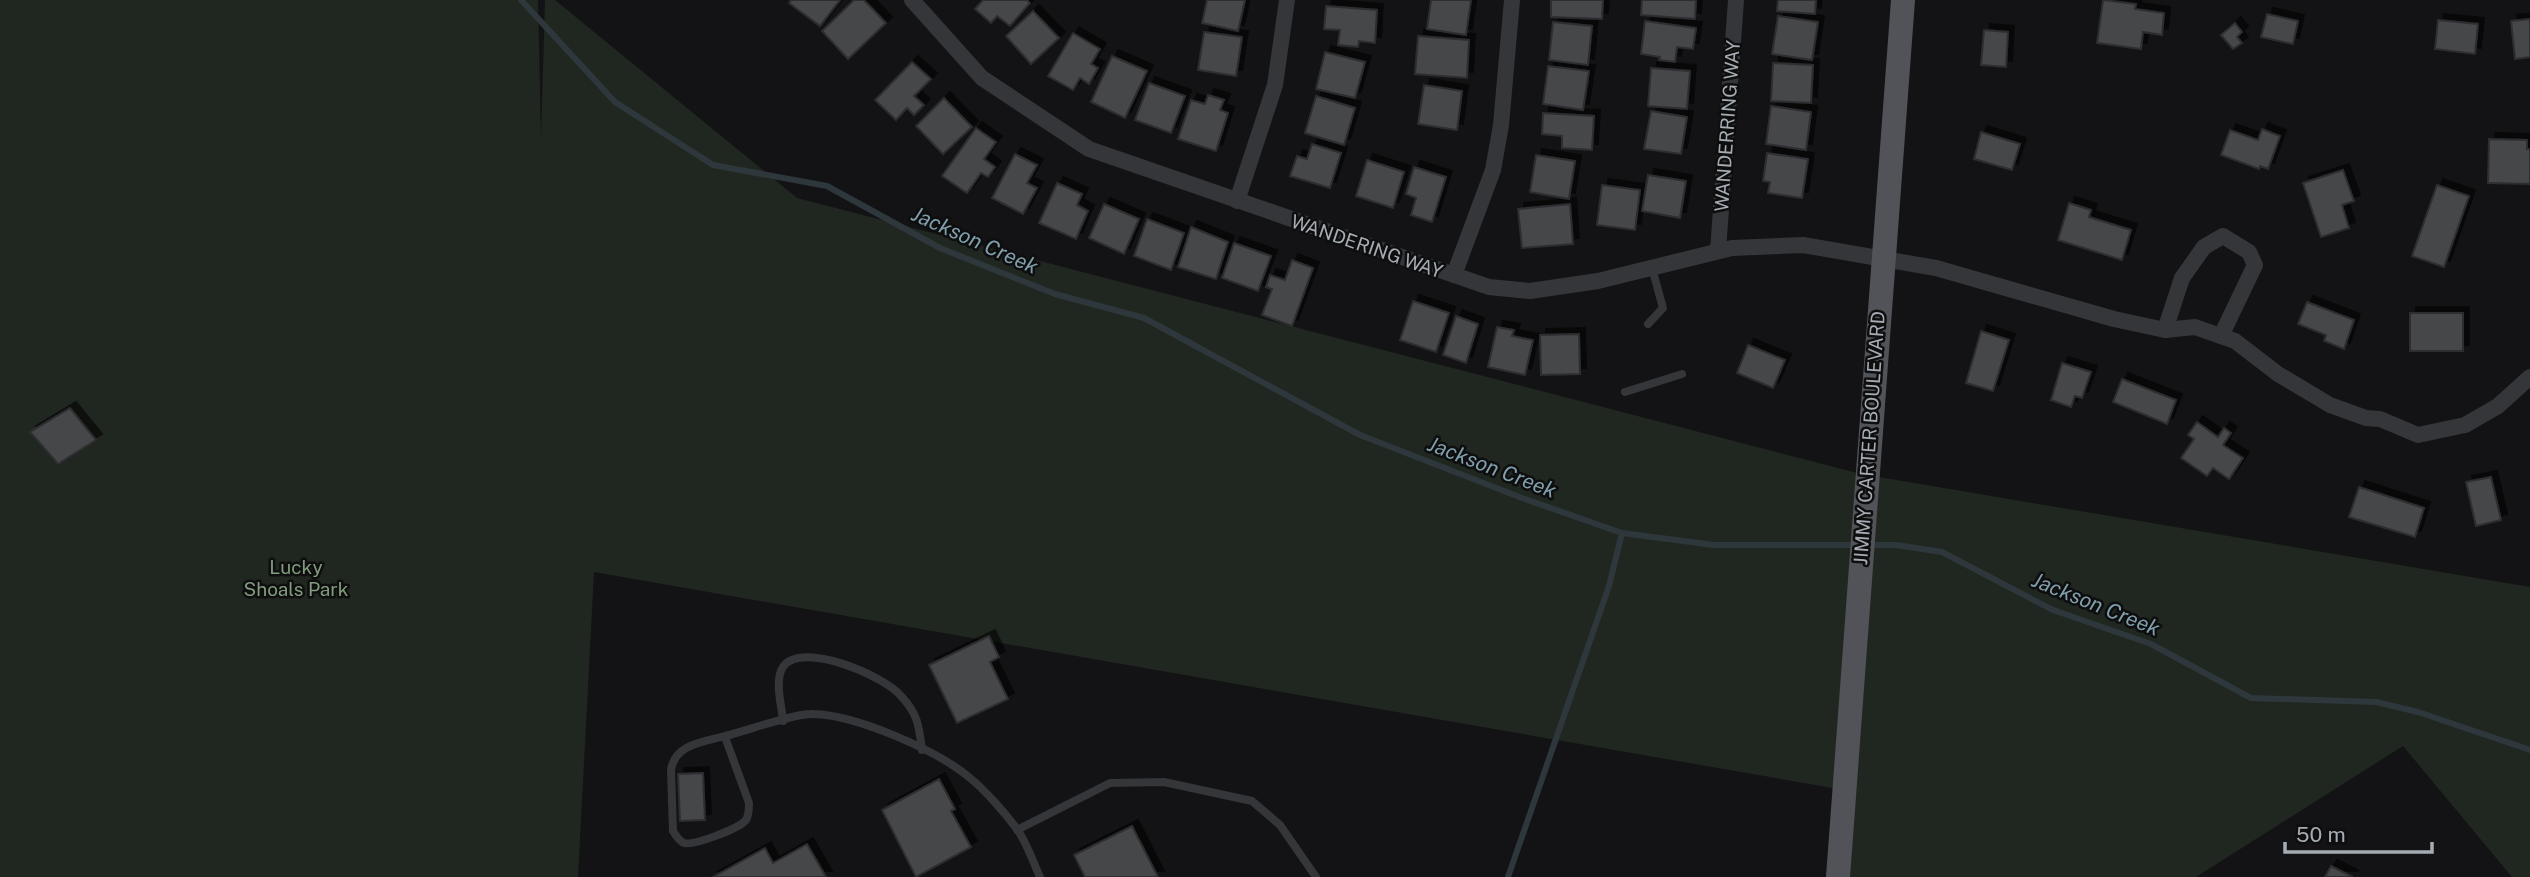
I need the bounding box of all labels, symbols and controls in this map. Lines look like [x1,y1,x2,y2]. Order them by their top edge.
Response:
street label: WANDERRING WAY [1710,39,1744,213]
water label: Jackson Creek [908,201,1043,279]
street label: WANDERING WAY [1288,210,1446,282]
street label: JIMMY CARTER BOULEVARD [1849,310,1889,566]
water label: Jackson Creek [1424,431,1560,503]
park label: Lucky Shoals Park [244,556,349,600]
water label: Jackson Creek [2028,567,2164,641]
scale bar [2285,810,2432,854]
text: 50 m [2296,822,2346,847]

